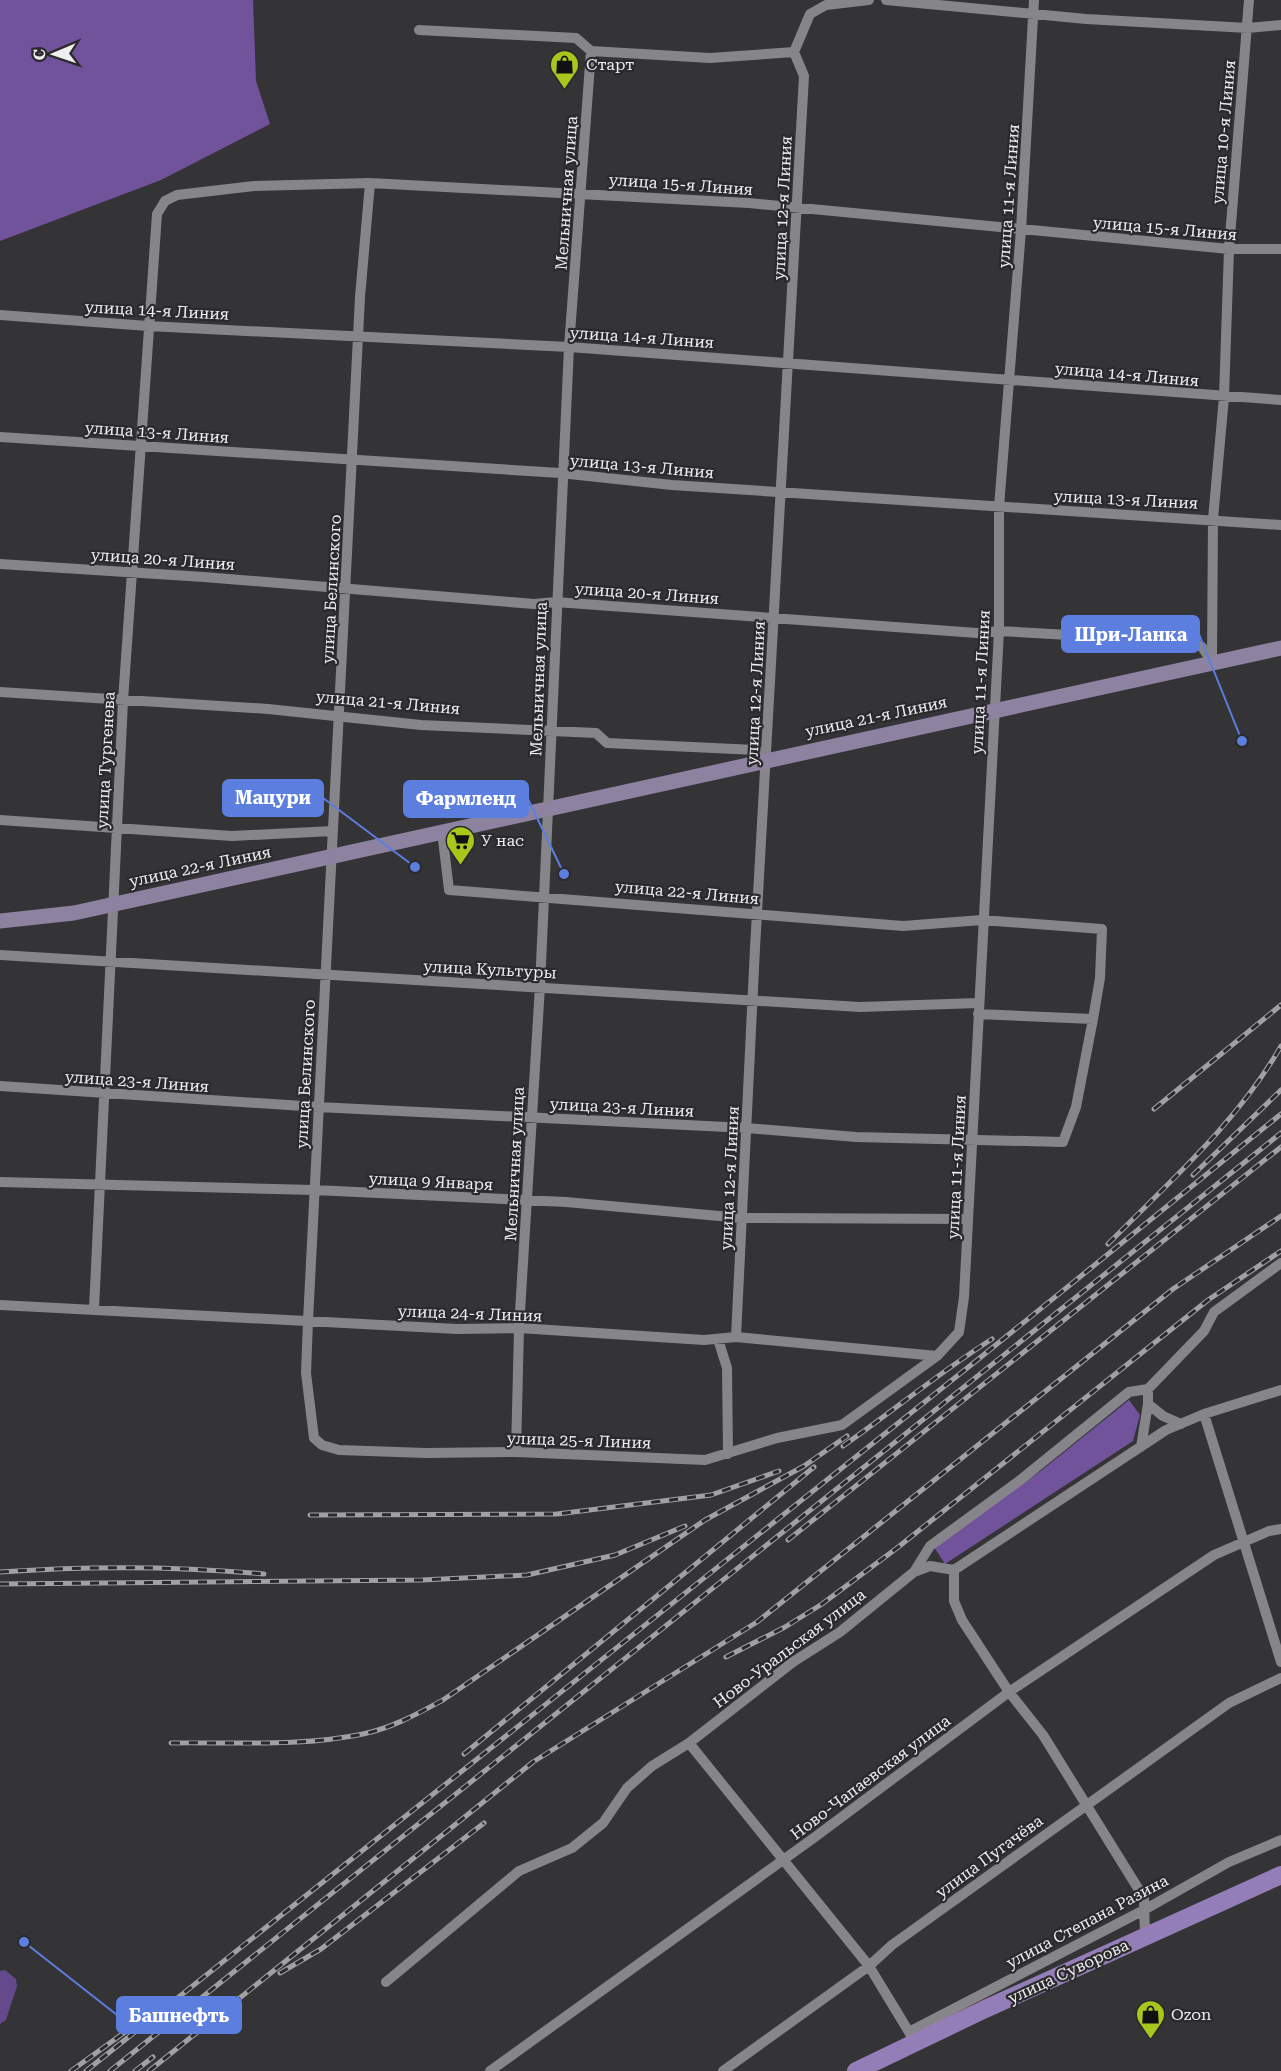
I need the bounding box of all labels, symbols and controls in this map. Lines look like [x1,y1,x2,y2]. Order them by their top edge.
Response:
north arrow [24,24,84,84]
shop icon: Cтарт [549,48,581,90]
text: С [30,49,49,60]
place label: Cтарт [586,55,634,74]
street label: улица 10-я Линия [1208,59,1239,205]
street label: Мельничная улица [552,115,581,271]
street label: улица 11-я Линия [994,123,1023,269]
street label: улица 12-я Линия [769,135,796,281]
street label: улица 15-я Линия [608,170,754,199]
street label: улица 15-я Линия [1092,213,1238,244]
street label: улица 14-я Линия [84,297,230,324]
street label: улица 14-я Линия [569,323,715,352]
street label: улица 14-я Линия [1054,359,1200,390]
street label: улица 13-я Линия [84,418,230,447]
street label: улица 13-я Линия [569,451,715,482]
street label: улица 13-я Линия [1053,486,1199,513]
street label: улица Белинского [318,514,345,664]
street label: улица 20-я Линия [90,545,236,574]
street label: улица 20-я Линия [574,579,720,608]
street label: Мельничная улица [526,601,551,757]
street label: улица 11-я Линия [967,609,994,755]
callout: Шри-Ланка [1062,616,1199,652]
street label: улица 12-я Линия [742,620,769,766]
text: Шри-Ланка [1075,624,1188,645]
street label: улица 21-я Линия [315,687,461,718]
street label: улица Тургенева [92,691,119,829]
street label: улица 21-я Линия [803,692,949,741]
callout: Мацури [223,780,323,816]
callout: Фармленд [404,781,528,817]
text: Мацури [235,787,311,808]
text: Фармленд [416,788,517,809]
supermarket icon: У нас [444,824,476,866]
place label: У нас [481,831,524,850]
street label: улица 22-я Линия [127,842,273,891]
street label: улица 22-я Линия [614,877,760,908]
street label: улица Культуры [423,957,557,982]
street label: улица Белинского [292,999,319,1149]
street label: улица 23-я Линия [64,1067,210,1096]
street label: Мельничная улица [501,1086,528,1242]
street label: улица 23-я Линия [549,1094,695,1121]
street label: улица 11-я Линия [943,1094,970,1240]
street label: улица 12-я Линия [716,1105,743,1251]
street label: улица 9 Января [368,1169,494,1194]
street label: улица 24-я Линия [397,1301,543,1326]
street label: улица 25-я Линия [506,1428,652,1453]
street label: Ново-Уральская улица [709,1585,869,1712]
street label: Ново-Чапаевская улица [787,1711,954,1844]
street label: улица Пугачёва [932,1811,1047,1902]
street label: улица Степана Разина [1003,1870,1172,1972]
street label: улица Суворова [1005,1935,1132,2008]
callout: Башнефть [117,1997,241,2033]
shop icon: Ozon [1134,1998,1166,2040]
text: Башнефть [129,2005,230,2026]
place label: Ozon [1171,2005,1211,2024]

